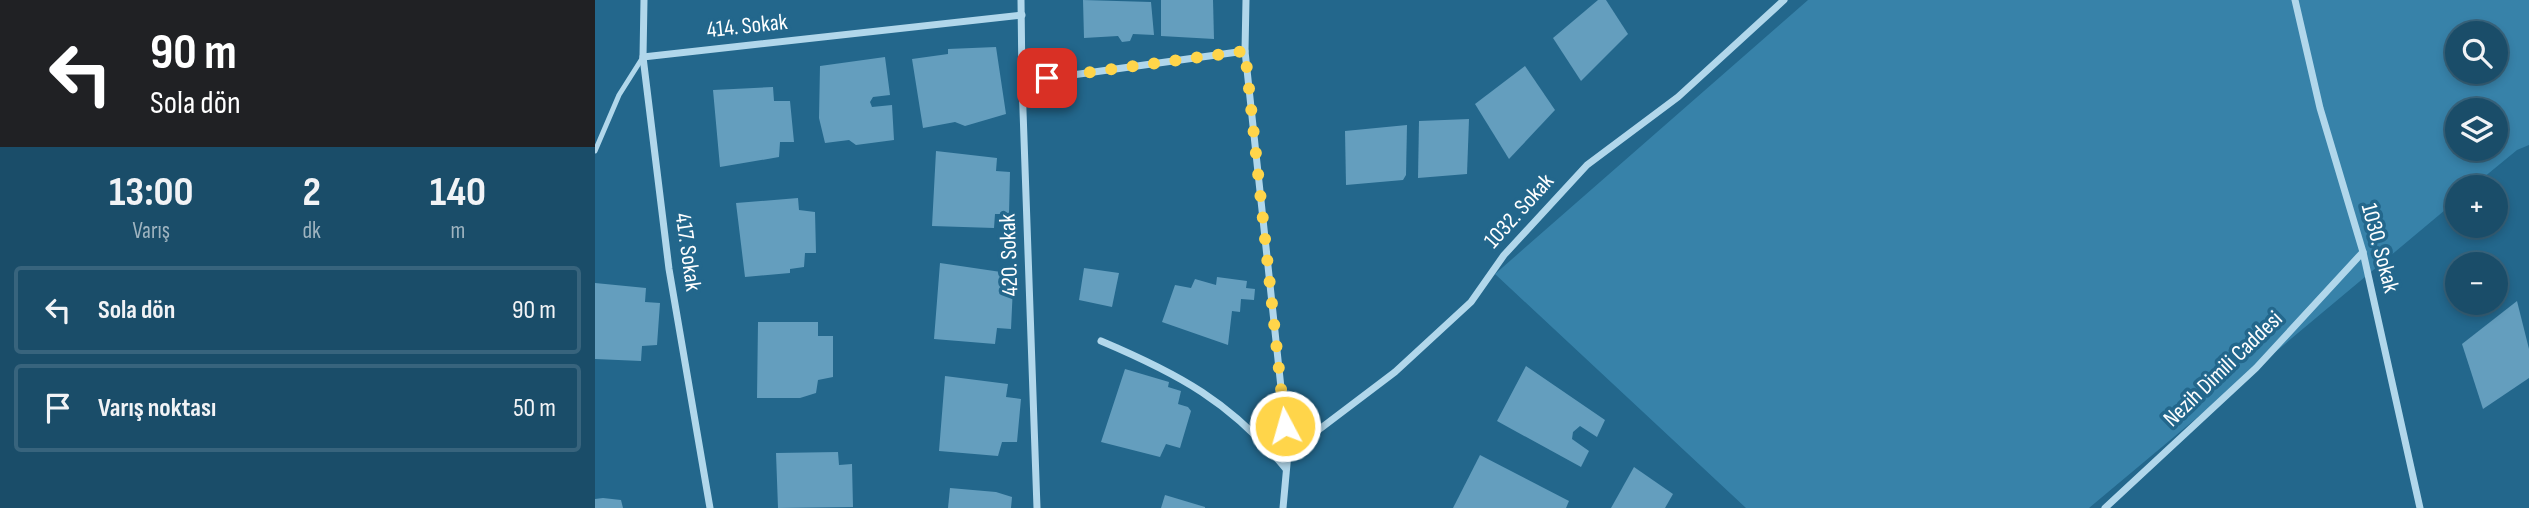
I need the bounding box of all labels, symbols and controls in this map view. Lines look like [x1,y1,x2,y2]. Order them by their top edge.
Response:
street label: 414. Sokak [705,8,789,44]
map controls [2445,21,2508,315]
button: search [2445,21,2508,84]
text: 90 m [150,24,237,83]
icon: left [35,28,126,119]
pin [1017,48,1077,108]
icon: arrive [1028,59,1066,97]
text: Sola dön [150,84,241,123]
button: layers [2445,98,2508,161]
text: 13:00 [109,167,194,218]
text: 2 [302,167,321,218]
text: 140 [430,167,486,218]
street label: 1032. Sokak [1478,168,1560,254]
button: + [2445,175,2508,238]
street label: 1030. Sokak [2355,200,2405,296]
street label: 417. Sokak [669,211,707,293]
street label: 420. Sokak [994,213,1024,297]
text: Varış [132,217,170,245]
text: dk [302,217,321,245]
text: m [451,217,465,245]
button: − [2445,252,2508,315]
icon: left [39,291,77,329]
text: Sola dön [98,295,175,326]
text: 90 m [512,295,556,326]
street label: Nezih Dimili Caddesi [2158,305,2288,433]
icon: arrive [39,389,77,427]
position arrow [1248,389,1322,463]
text: Varış noktası [98,393,216,424]
text: 50 m [513,393,556,424]

